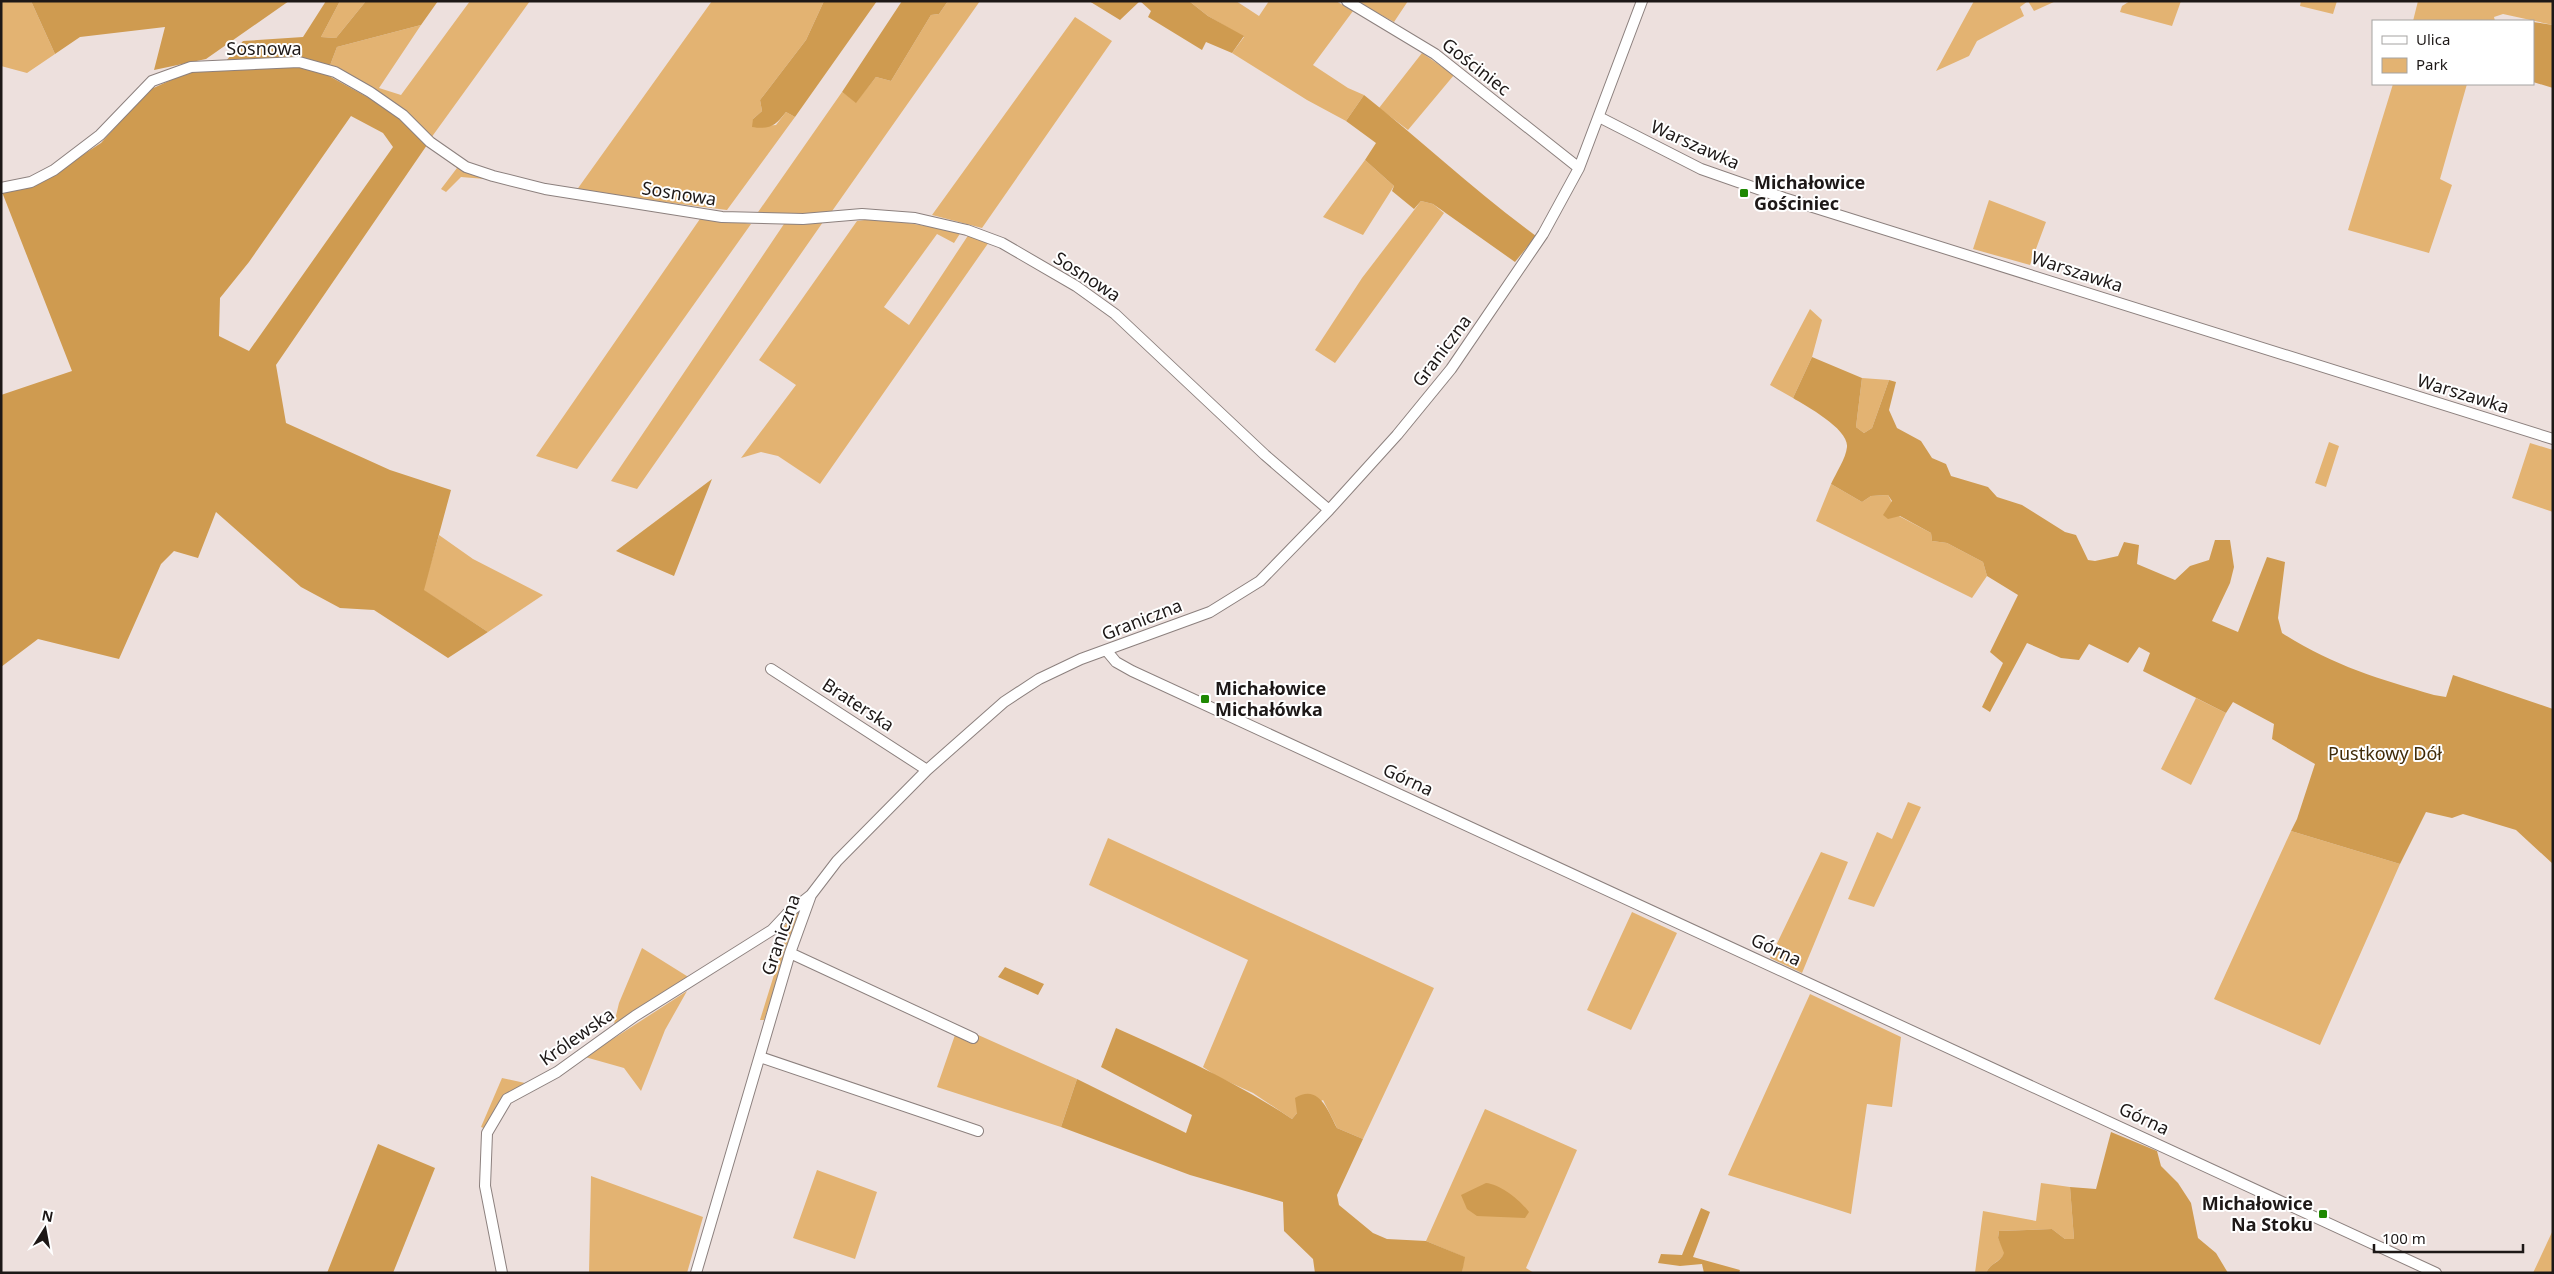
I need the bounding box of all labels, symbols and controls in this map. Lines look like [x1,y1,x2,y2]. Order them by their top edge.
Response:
legend [2372,20,2534,85]
text: Ulica [2416,29,2450,49]
street label: Gościniec [1438,32,1516,101]
street label: Sosnowa [226,36,302,60]
text: Park [2416,54,2448,74]
street label: Warszawka [1647,114,1744,174]
place label: Michałowice Gościniec [1754,170,1865,215]
street label: Sosnowa [640,175,718,211]
marker: Michałowice Gościniec [1738,187,1750,199]
street label: Warszawka [2028,245,2126,297]
street label: Sosnowa [1049,246,1126,307]
street label: Graniczna [1406,309,1476,391]
street label: Warszawka [2414,368,2512,418]
street label: Graniczna [1098,593,1185,645]
street label: Braterska [818,672,899,736]
place label: Michałowice Michałówka [1215,676,1326,721]
marker: Michałowice Michałówka [1199,693,1211,705]
park label: Pustkowy Dół [2328,741,2442,765]
street label: Górna [1379,757,1437,801]
street label: Graniczna [755,891,805,978]
street label: Górna [1747,927,1805,971]
street label: Królewska [534,1002,619,1071]
street label: Górna [2115,1096,2173,1140]
place label: Michałowice Na Stoku [2202,1191,2313,1236]
north arrow [20,1204,70,1254]
text: N [40,1205,55,1226]
marker: Michałowice Na Stoku [2317,1208,2329,1220]
scale bar [2374,1222,2523,1254]
text: 100 m [2382,1228,2426,1248]

